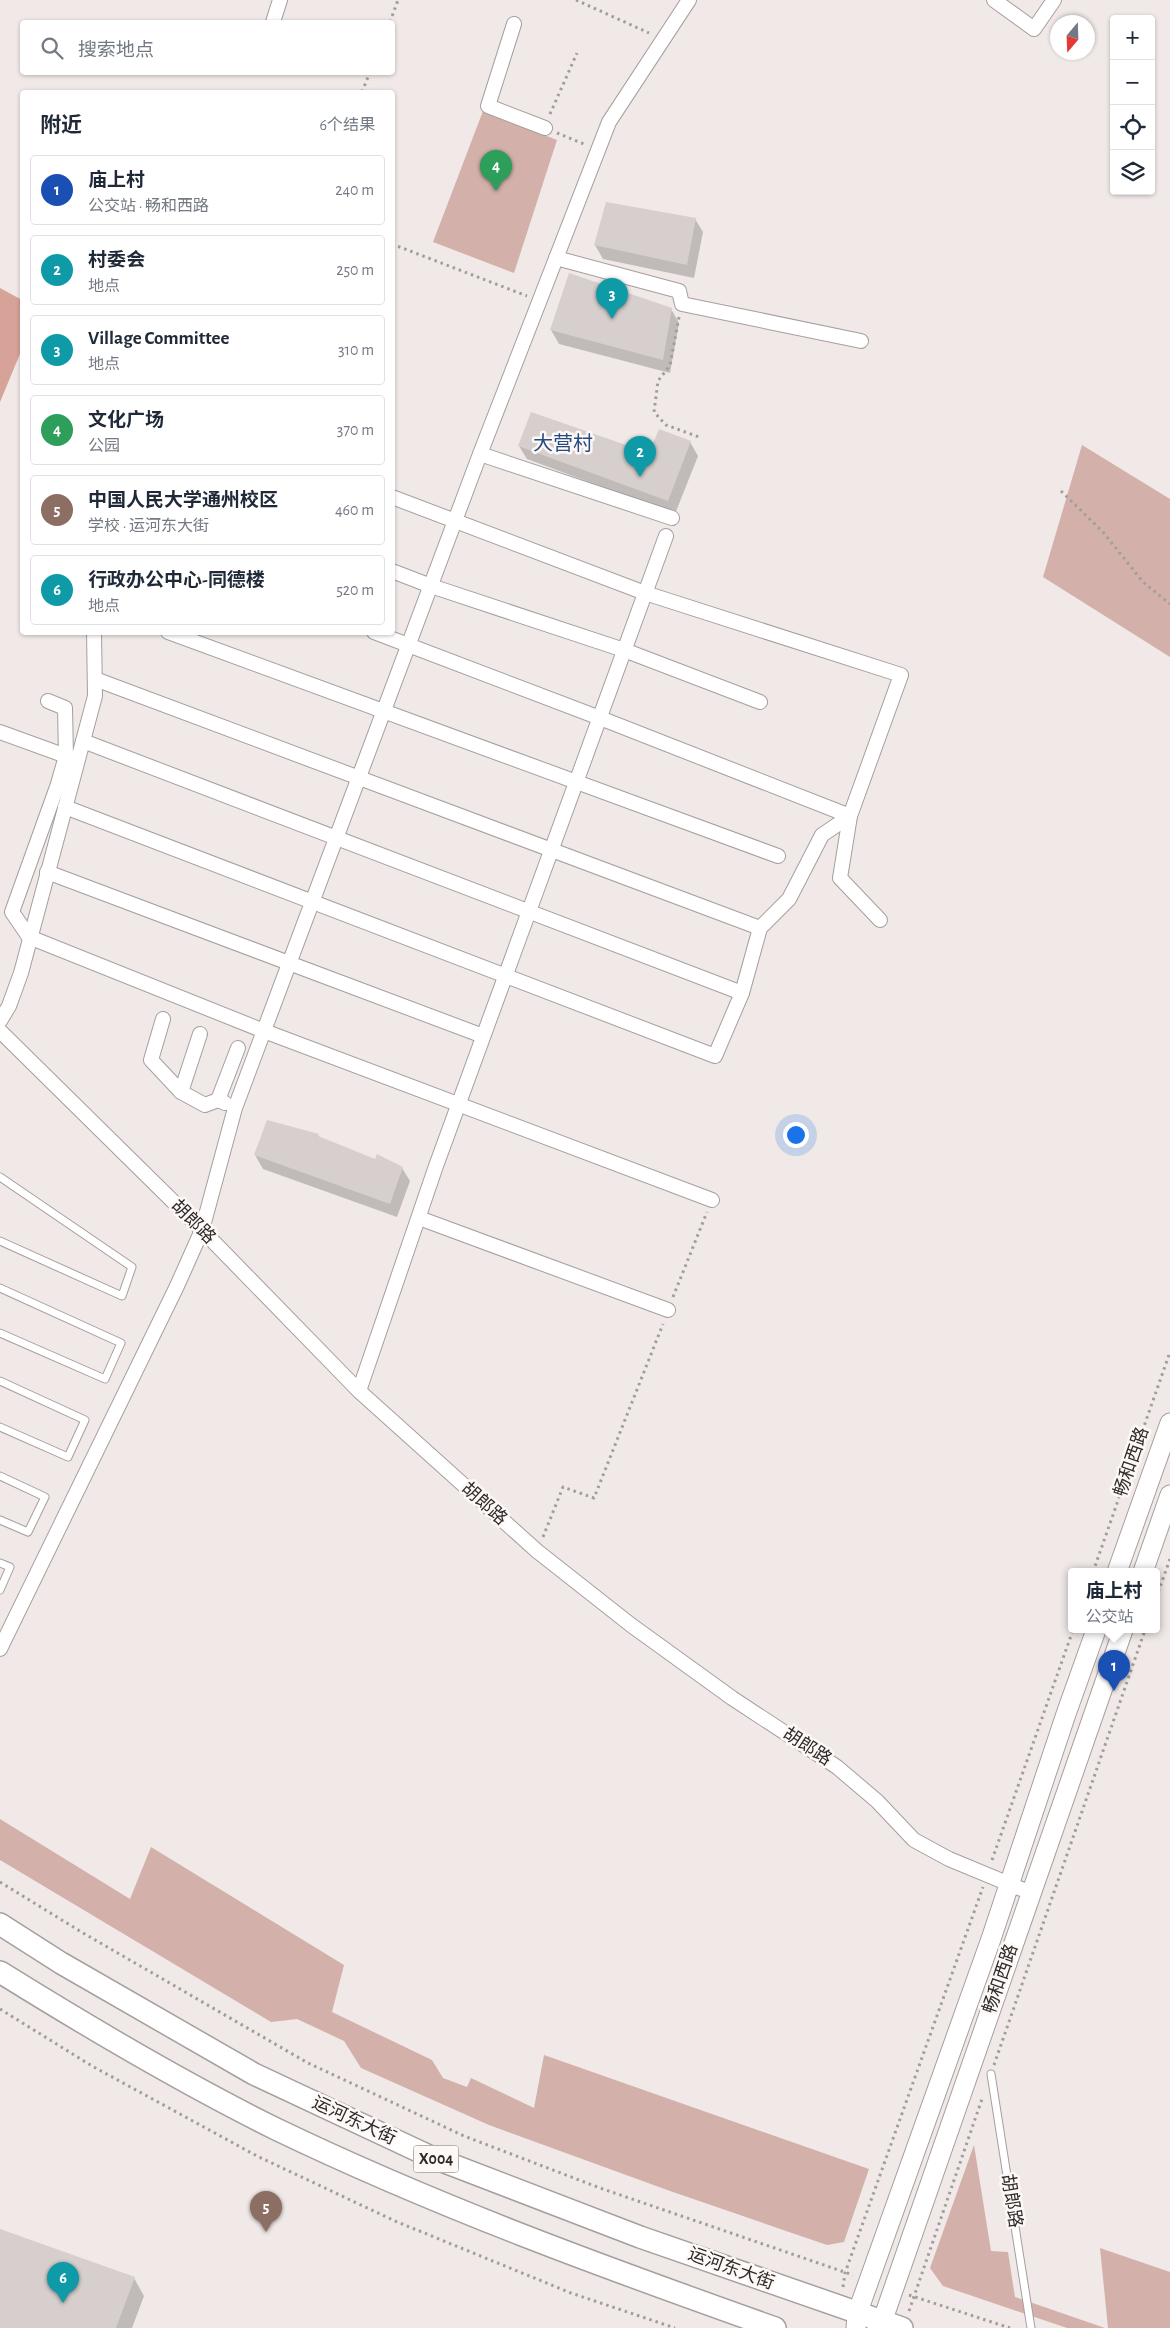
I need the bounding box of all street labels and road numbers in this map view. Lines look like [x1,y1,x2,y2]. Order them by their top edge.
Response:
street label: 胡郎路 [168,1195,220,1247]
street label: 畅和西路 [1110,1424,1152,1499]
street label: 胡郎路 [458,1478,511,1529]
street label: 胡郎路 [779,1723,836,1769]
street label: 畅和西路 [979,1941,1021,2016]
street label: 运河东大街 [309,2092,399,2148]
road number: X004 [414,2146,458,2172]
street label: 胡郎路 [998,2173,1026,2229]
street label: 运河东大街 [686,2243,777,2293]

